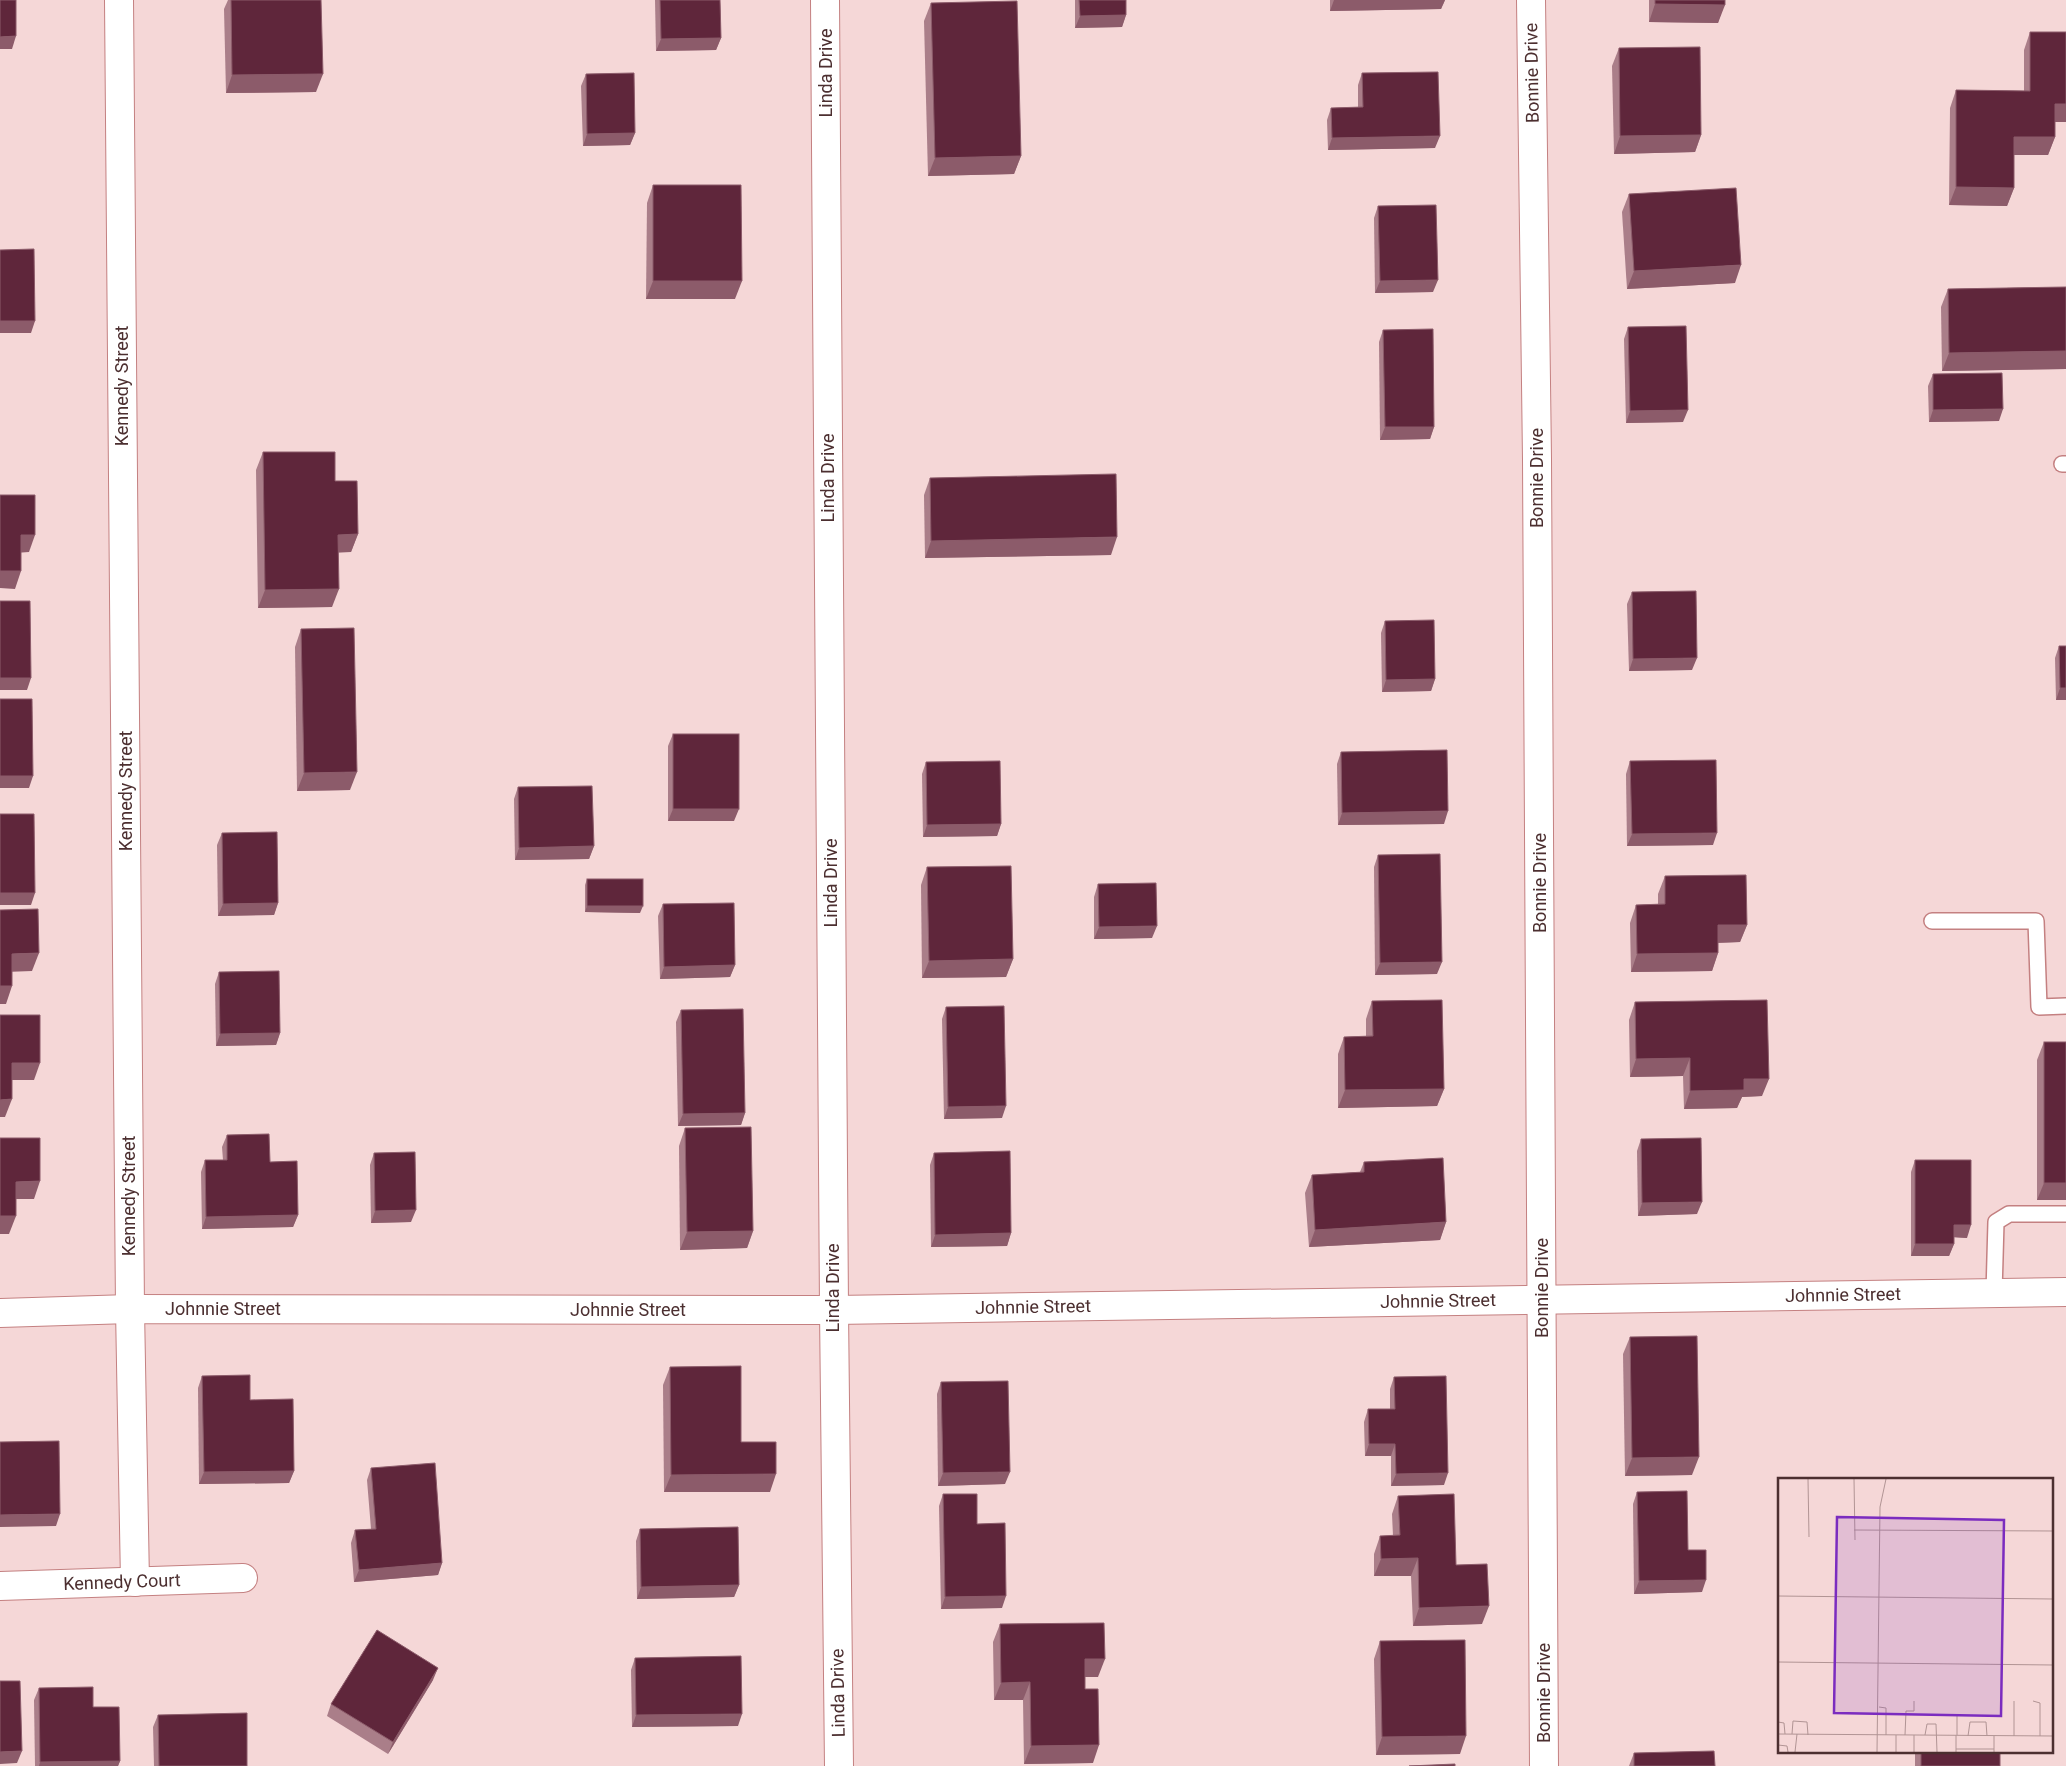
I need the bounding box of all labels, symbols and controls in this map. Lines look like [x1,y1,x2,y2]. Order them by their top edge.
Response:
street label: Bonnie Drive [1520,23,1543,123]
street label: Linda Drive [815,29,836,117]
street label: Kennedy Street [111,326,132,446]
street label: Bonnie Drive [1526,428,1547,528]
street label: Linda Drive [817,434,838,522]
street label: Kennedy Street [115,731,136,851]
street label: Bonnie Drive [1529,833,1550,933]
street label: Linda Drive [820,839,841,927]
street label: Kennedy Street [118,1136,139,1256]
street label: Bonnie Drive [1531,1238,1552,1338]
street label: Linda Drive [822,1244,843,1332]
street label: Johnnie Street [1785,1283,1901,1306]
street label: Johnnie Street [1380,1289,1496,1312]
street label: Johnnie Street [975,1295,1091,1318]
street label: Johnnie Street [165,1298,281,1319]
street label: Johnnie Street [570,1299,686,1320]
inset map [1778,1478,2054,1754]
street label: Kennedy Court [63,1569,181,1594]
street label: Bonnie Drive [1533,1643,1554,1743]
street label: Linda Drive [826,1648,849,1738]

